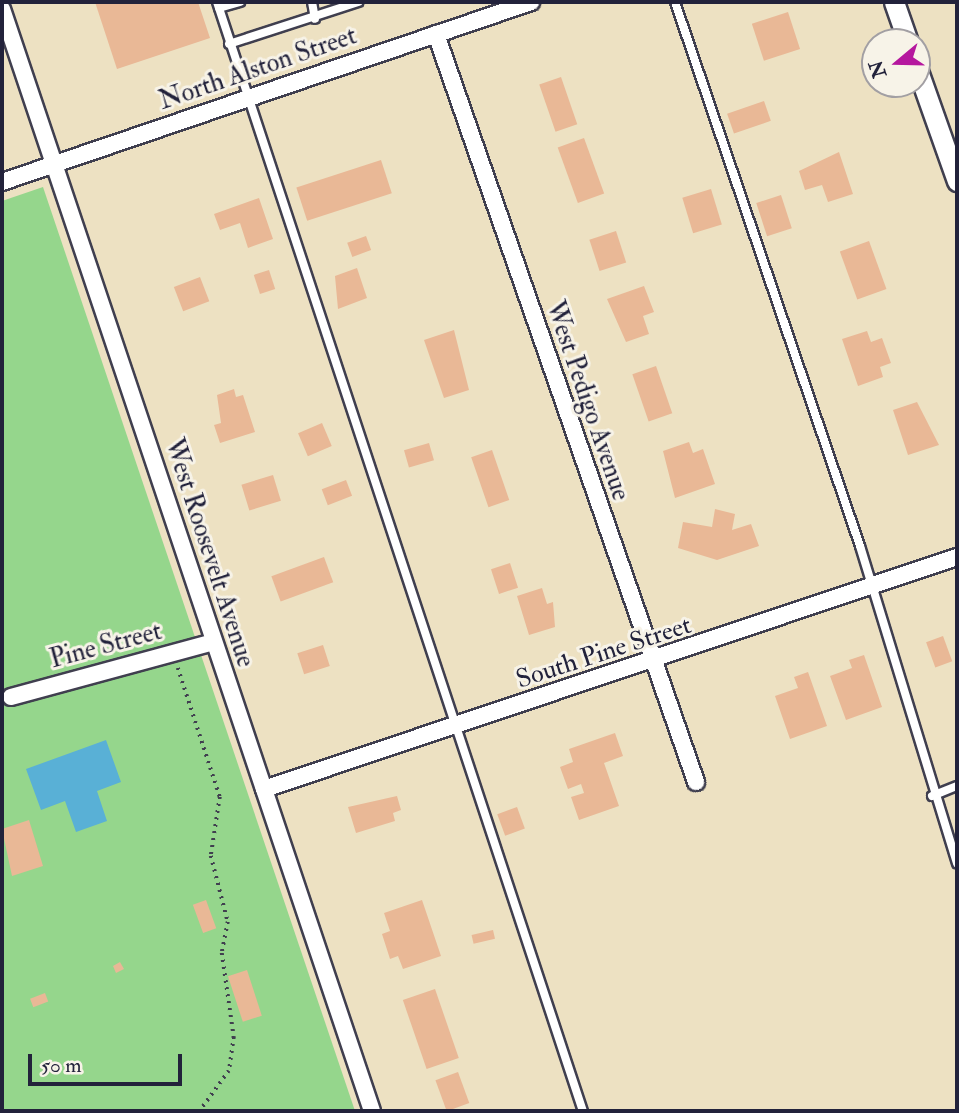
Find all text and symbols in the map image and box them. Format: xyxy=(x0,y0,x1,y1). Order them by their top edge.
street label: North Alston Street xyxy=(155,21,361,117)
north arrow xyxy=(861,28,931,98)
text: N xyxy=(864,57,892,81)
street label: West Pedigo Avenue xyxy=(538,297,636,505)
street label: West Roosevelt Avenue xyxy=(157,435,261,671)
street label: South Pine Street xyxy=(512,610,696,696)
street label: Pine Street xyxy=(47,616,165,676)
scale bar xyxy=(32,1040,186,1084)
text: 50 m xyxy=(41,1052,82,1079)

